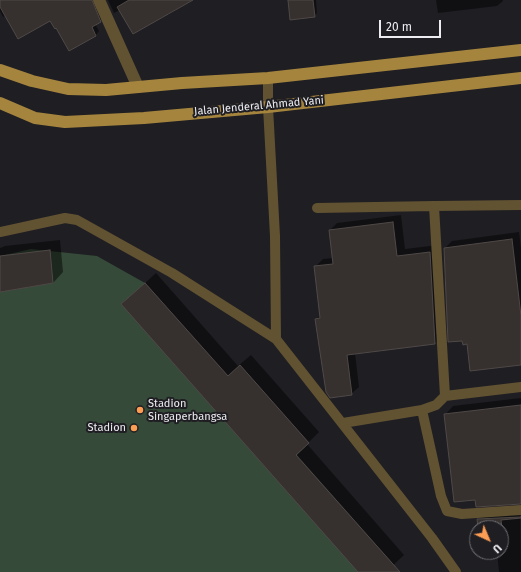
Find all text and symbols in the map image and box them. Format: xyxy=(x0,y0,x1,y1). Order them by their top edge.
scale bar xyxy=(381,12,443,38)
text: 20 m xyxy=(386,20,412,34)
street label: Jalan Jenderal Ahmad Yani xyxy=(193,94,325,118)
place label: Stadion Singaperbangsa xyxy=(148,397,227,423)
marker: Stadion Singaperbangsa xyxy=(135,405,145,415)
place label: Stadion xyxy=(88,421,126,435)
marker: Stadion xyxy=(129,423,139,433)
north arrow xyxy=(469,520,509,560)
text: U xyxy=(490,541,504,555)

